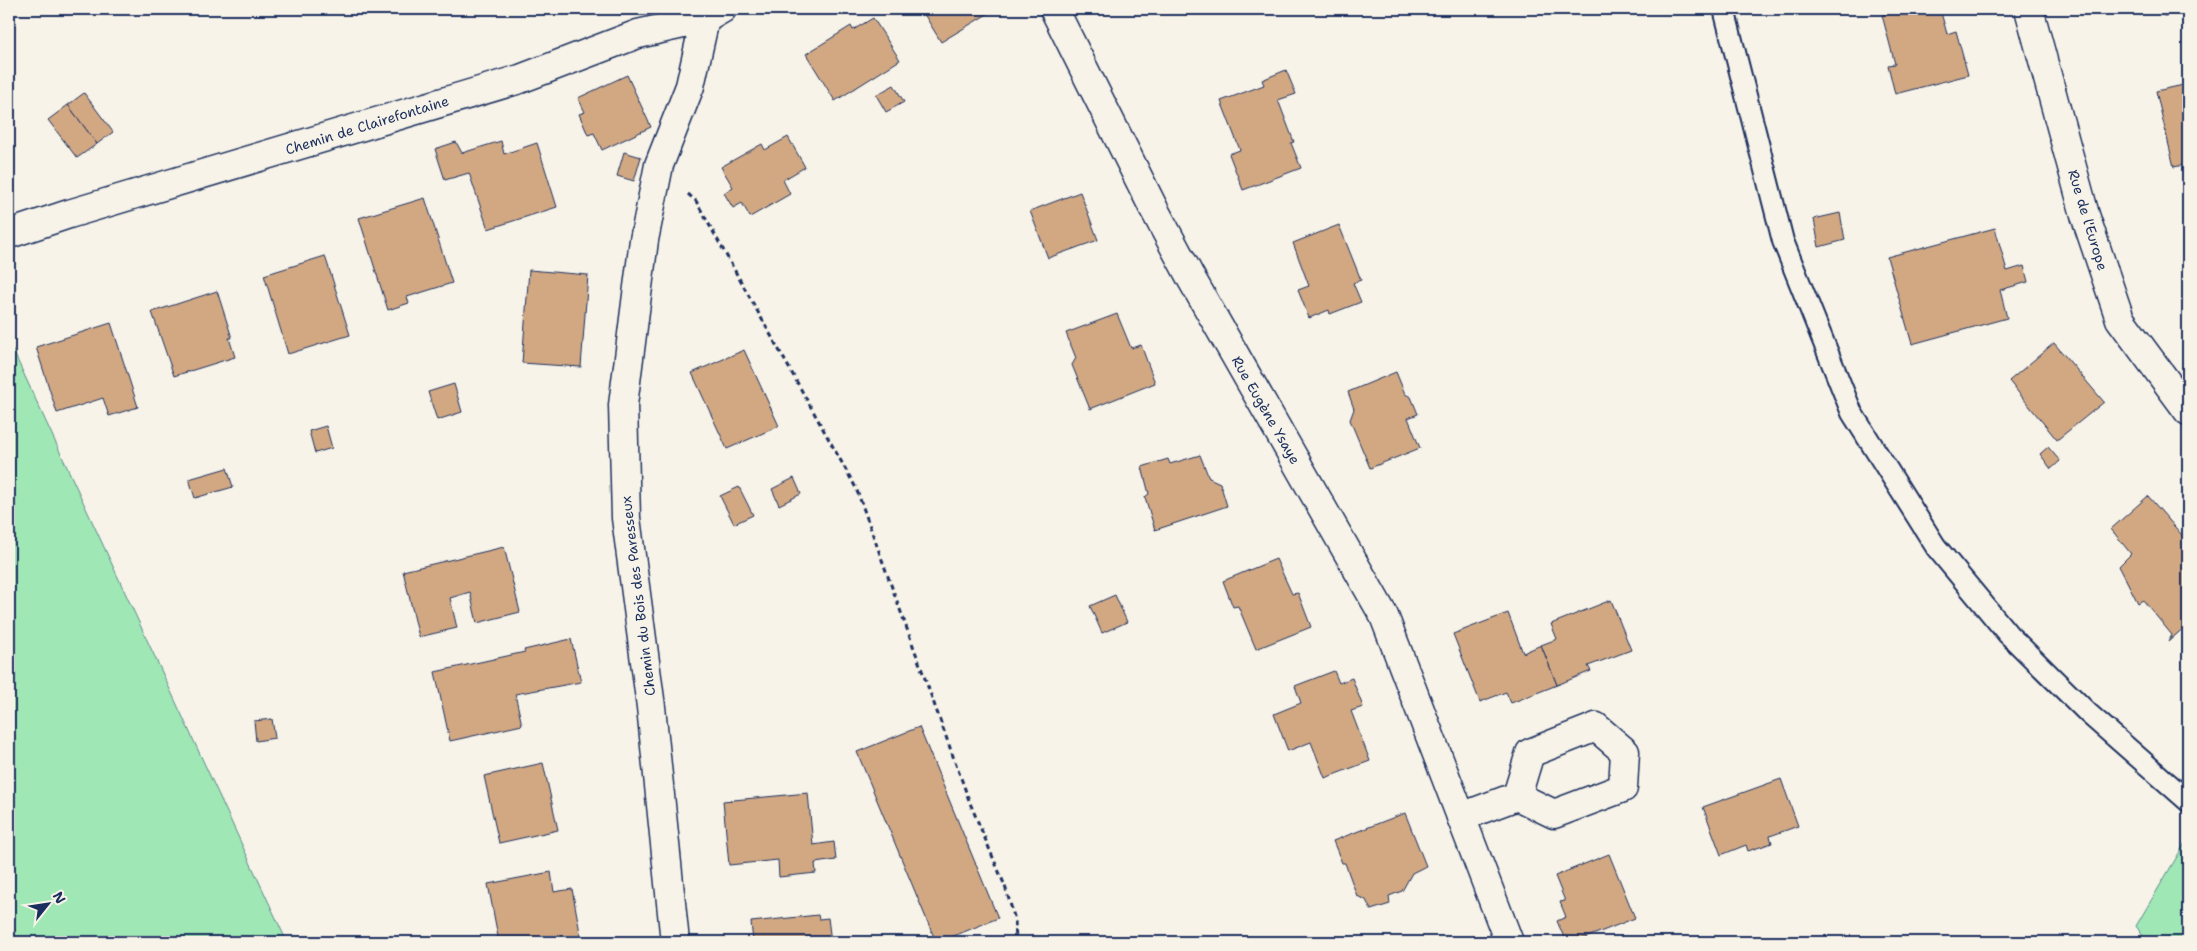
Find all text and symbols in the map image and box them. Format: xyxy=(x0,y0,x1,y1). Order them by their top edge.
street label: Chemin de Clairefontaine xyxy=(283,92,451,158)
street label: Rue de l'Europe xyxy=(2064,167,2112,273)
street label: Rue Eugène Ysaye xyxy=(1228,353,1304,467)
street label: Chemin du Bois des Paresseux xyxy=(617,495,659,697)
north arrow xyxy=(22,878,72,928)
text: N xyxy=(49,888,70,907)

